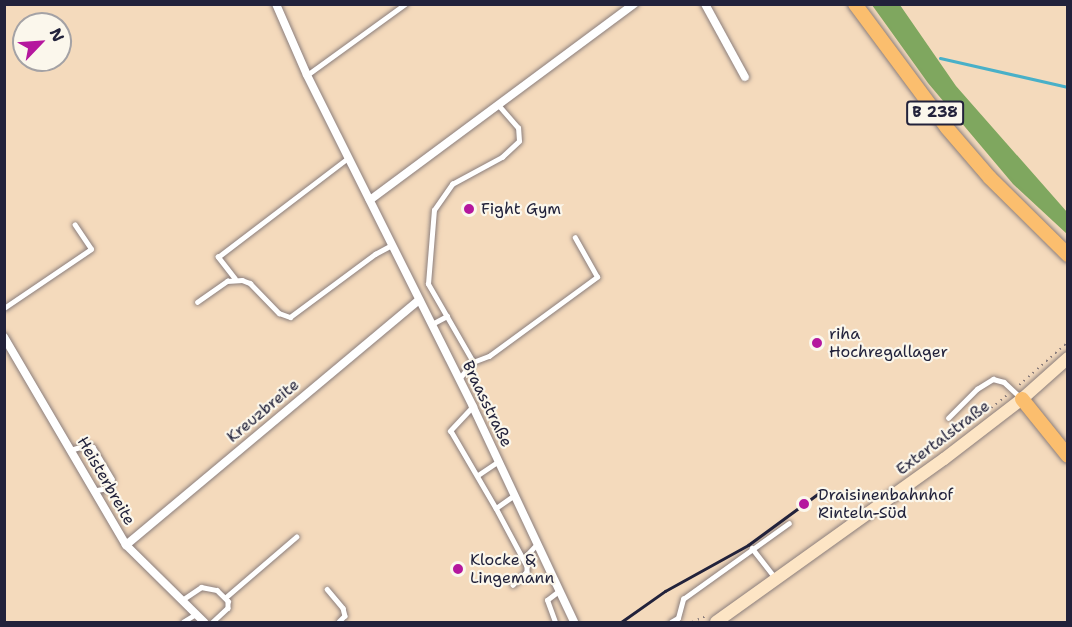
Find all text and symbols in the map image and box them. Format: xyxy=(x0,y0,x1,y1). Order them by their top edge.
north arrow xyxy=(12,12,72,72)
text: N xyxy=(45,25,69,45)
road number: B 238 xyxy=(905,101,965,125)
place label: Fight Gym xyxy=(481,199,561,219)
marker: Fight Gym xyxy=(462,202,476,216)
place label: riha Hochregallager xyxy=(829,324,948,362)
marker: riha Hochregallager xyxy=(810,336,824,350)
street label: Braasstraße xyxy=(458,358,516,450)
street label: Kreuzbreite xyxy=(223,375,303,447)
street label: Extertalstraße xyxy=(892,397,994,479)
street label: Heisterbreite xyxy=(73,433,139,529)
place label: Draisinenbahnhof Rinteln-Süd xyxy=(818,485,953,523)
marker: Draisinenbahnhof Rinteln-Süd xyxy=(795,495,813,513)
place label: Klocke & Lingemann xyxy=(470,550,554,588)
marker: Klocke & Lingemann xyxy=(451,562,465,576)

